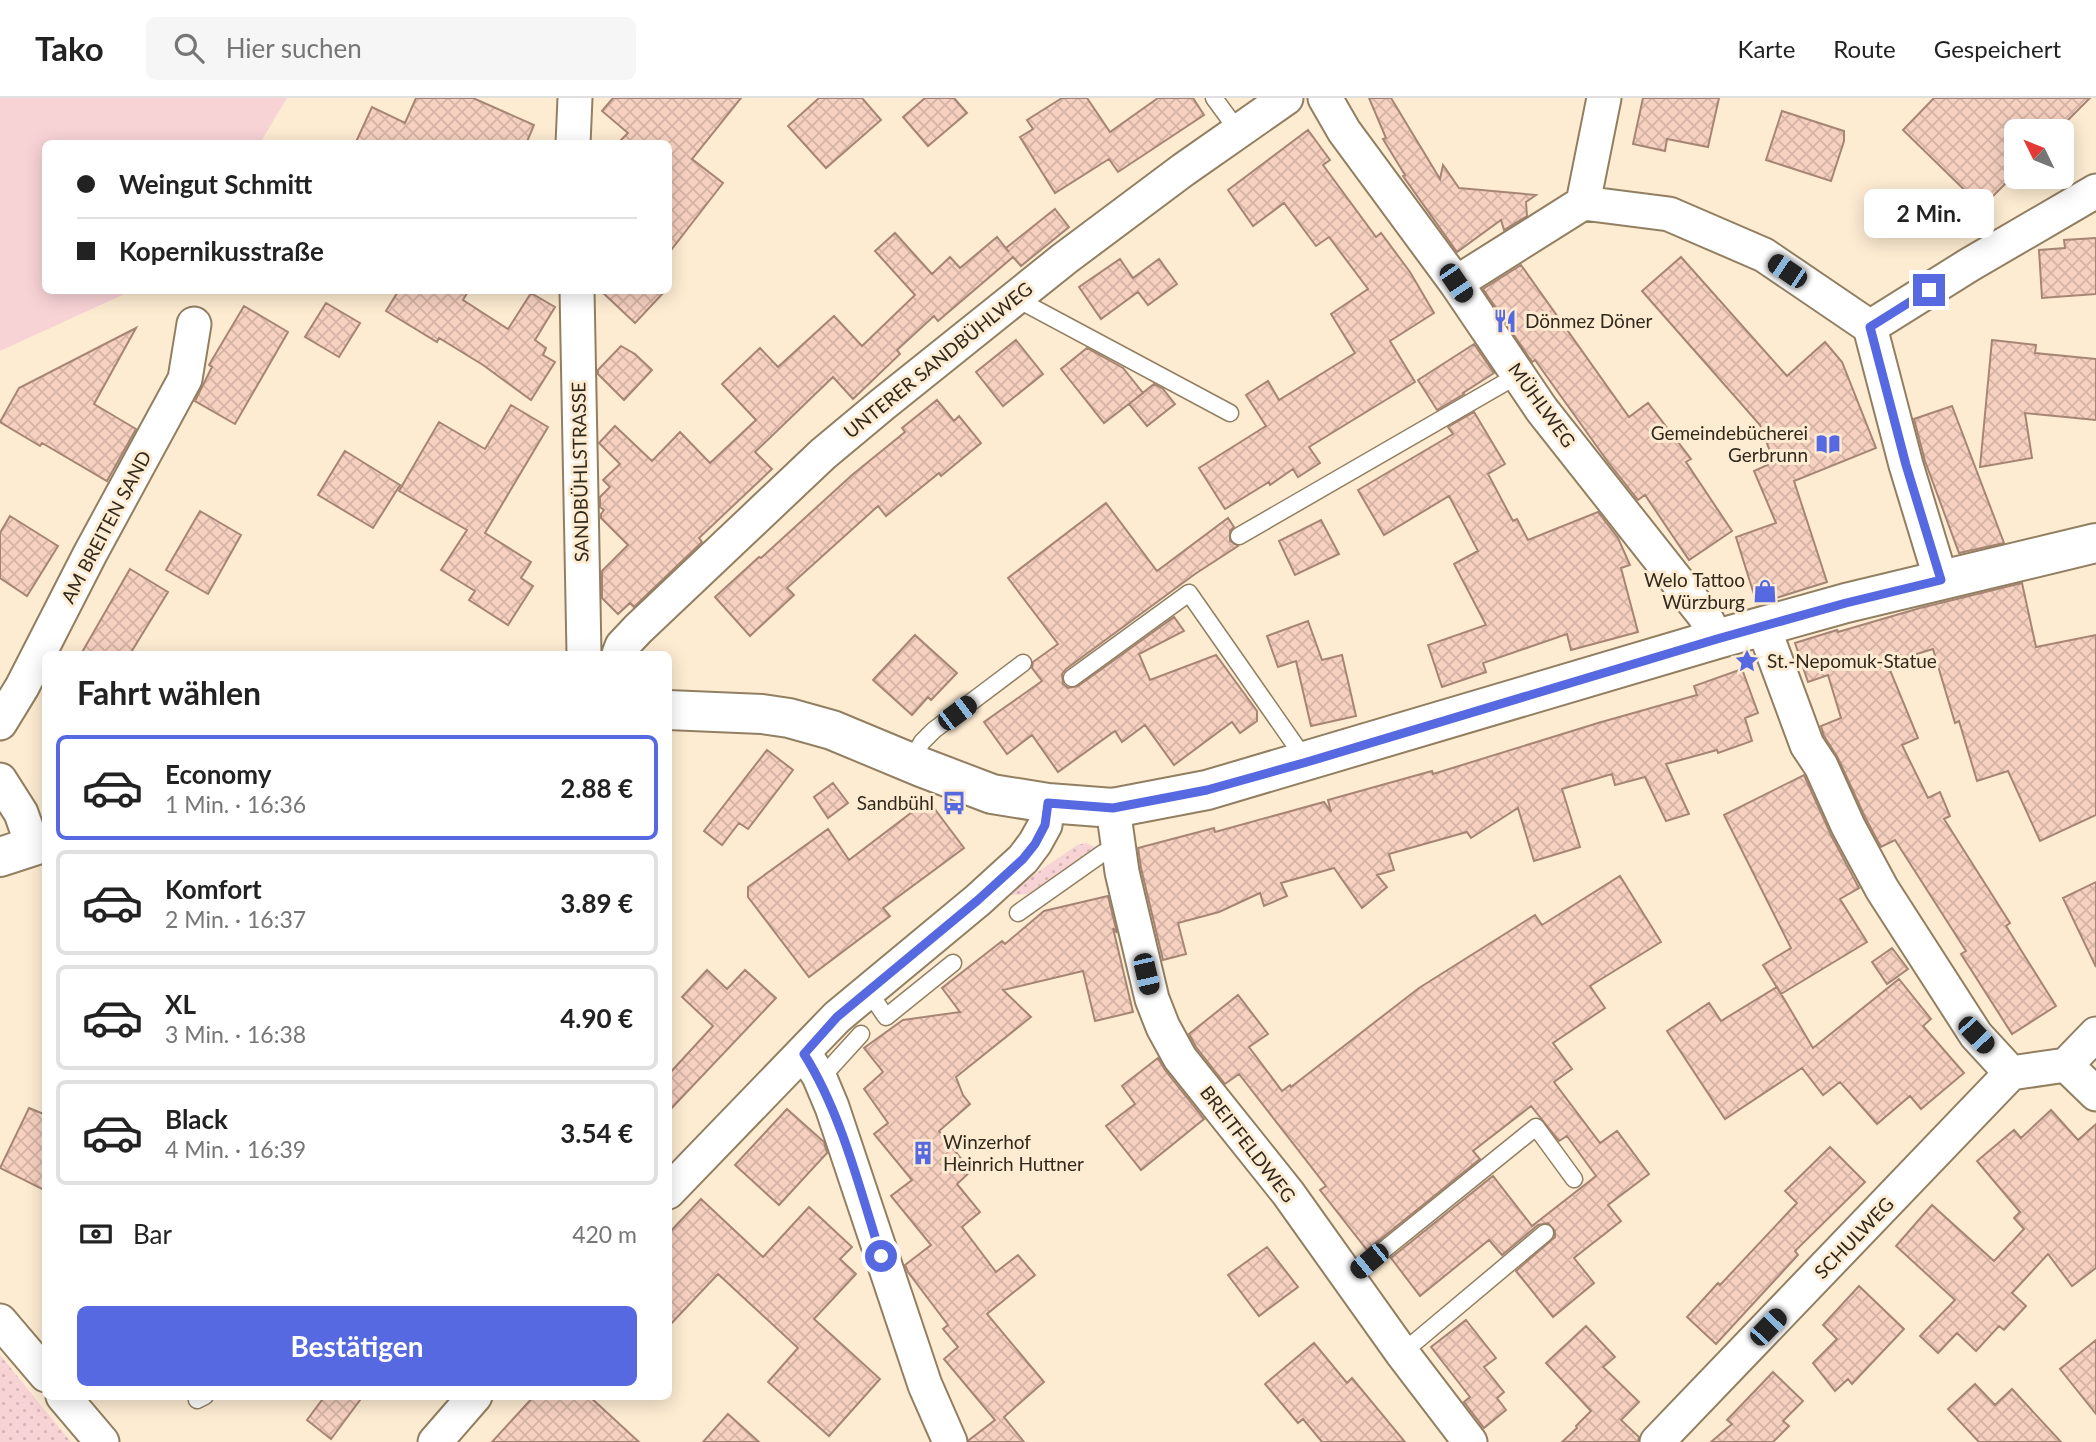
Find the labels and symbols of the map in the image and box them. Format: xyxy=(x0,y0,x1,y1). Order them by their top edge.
north arrow xyxy=(2004,119,2074,189)
callout: 2 Min. xyxy=(1864,188,1994,238)
car xyxy=(1764,251,1811,291)
car xyxy=(1436,260,1477,306)
route end xyxy=(1913,274,1945,306)
street label: UNTERER SANDBÜHLWEG xyxy=(839,276,1037,443)
restaurant icon: Dönmez Döner xyxy=(1491,307,1519,335)
place label: Dönmez Döner xyxy=(1525,309,1653,332)
street label: MÜHLWEG xyxy=(1504,358,1581,451)
street label: SANDBÜHLSTRASSE xyxy=(566,382,593,562)
place label: Gemeindebücherei Gerbrunn xyxy=(1651,421,1808,466)
library icon: Gemeindebücherei Gerbrunn xyxy=(1814,430,1842,458)
street label: AM BREITEN SAND xyxy=(56,447,155,607)
place label: Welo Tattoo Würzburg xyxy=(1644,568,1745,613)
shop icon: Welo Tattoo Würzburg xyxy=(1751,577,1779,605)
place icon: St.-Nepomuk-Statue xyxy=(1733,647,1761,675)
place label: St.-Nepomuk-Statue xyxy=(1767,649,1937,672)
car xyxy=(934,692,981,734)
bus stop icon: Sandbühl xyxy=(940,789,968,817)
place label: Sandbühl xyxy=(857,791,934,814)
car xyxy=(1132,951,1161,997)
car xyxy=(1954,1012,1999,1058)
street label: BREITFELDWEG xyxy=(1196,1081,1301,1207)
place label: Winzerhof Heinrich Huttner xyxy=(943,1130,1084,1175)
building icon: Winzerhof Heinrich Huttner xyxy=(909,1139,937,1167)
street label: SCHULWEG xyxy=(1809,1192,1898,1283)
route start xyxy=(865,1240,897,1272)
car xyxy=(1347,1240,1392,1282)
car xyxy=(1746,1305,1791,1349)

